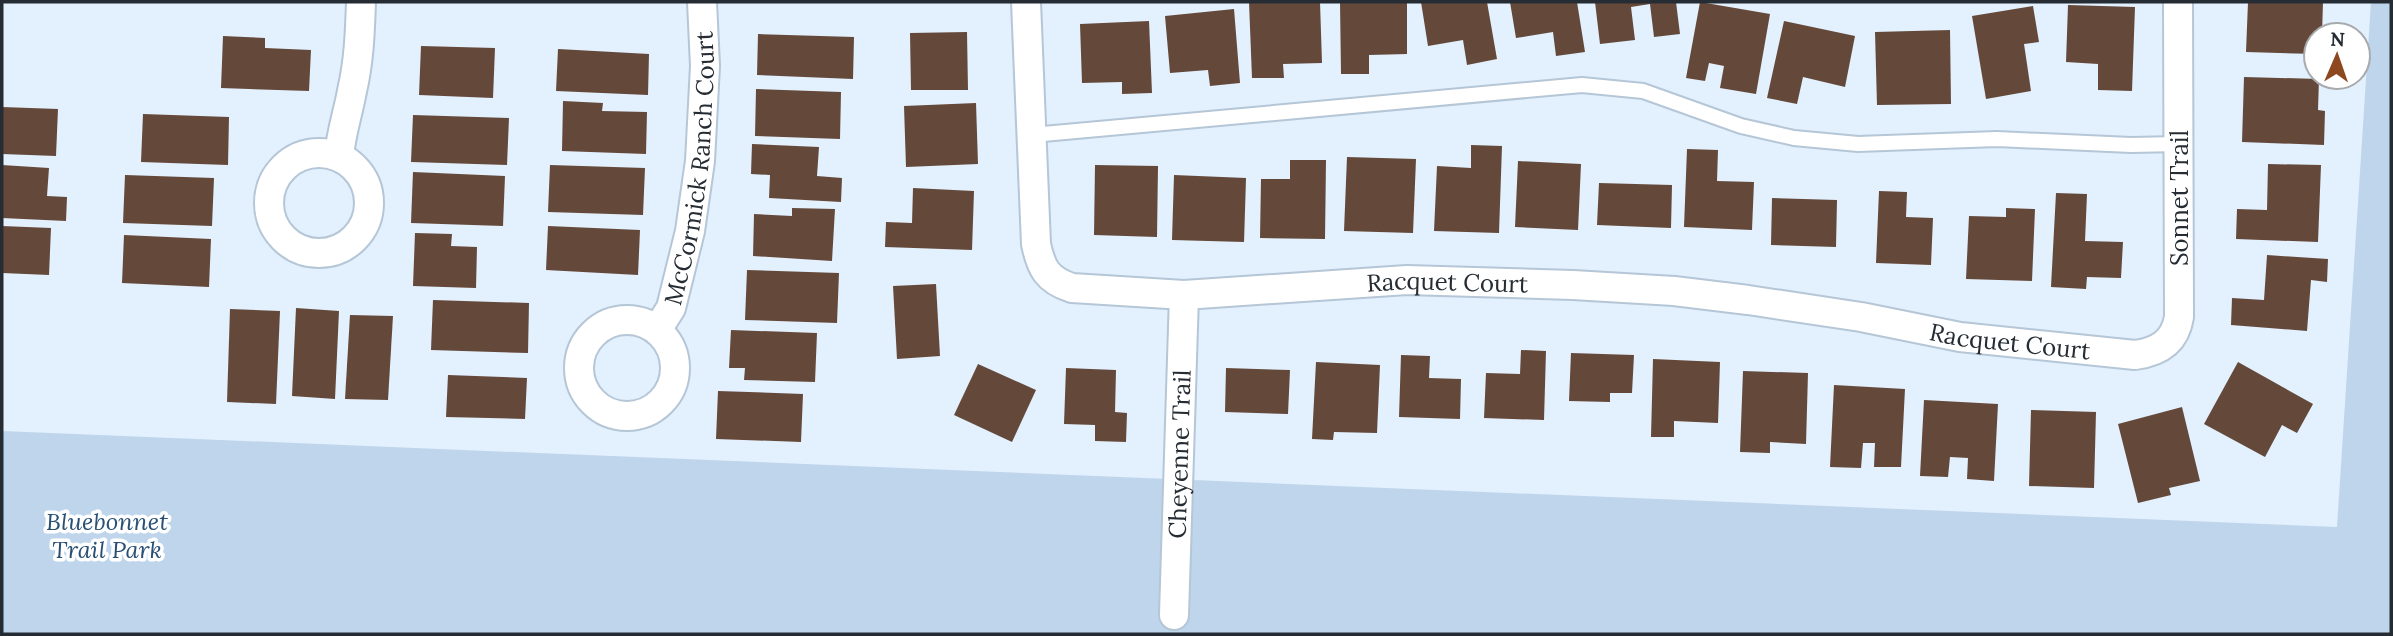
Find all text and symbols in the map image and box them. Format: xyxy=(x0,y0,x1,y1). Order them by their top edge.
north arrow xyxy=(2302,21,2372,91)
text: N xyxy=(2330,27,2346,51)
street label: McCormick Ranch Court xyxy=(657,30,721,308)
street label: Sonnet Trail xyxy=(2164,130,2195,266)
street label: Racquet Court xyxy=(1366,264,1529,299)
street label: Racquet Court xyxy=(1927,316,2093,366)
street label: Cheyenne Trail xyxy=(1161,369,1197,539)
park label: Bluebonnet Trail Park xyxy=(46,506,168,565)

